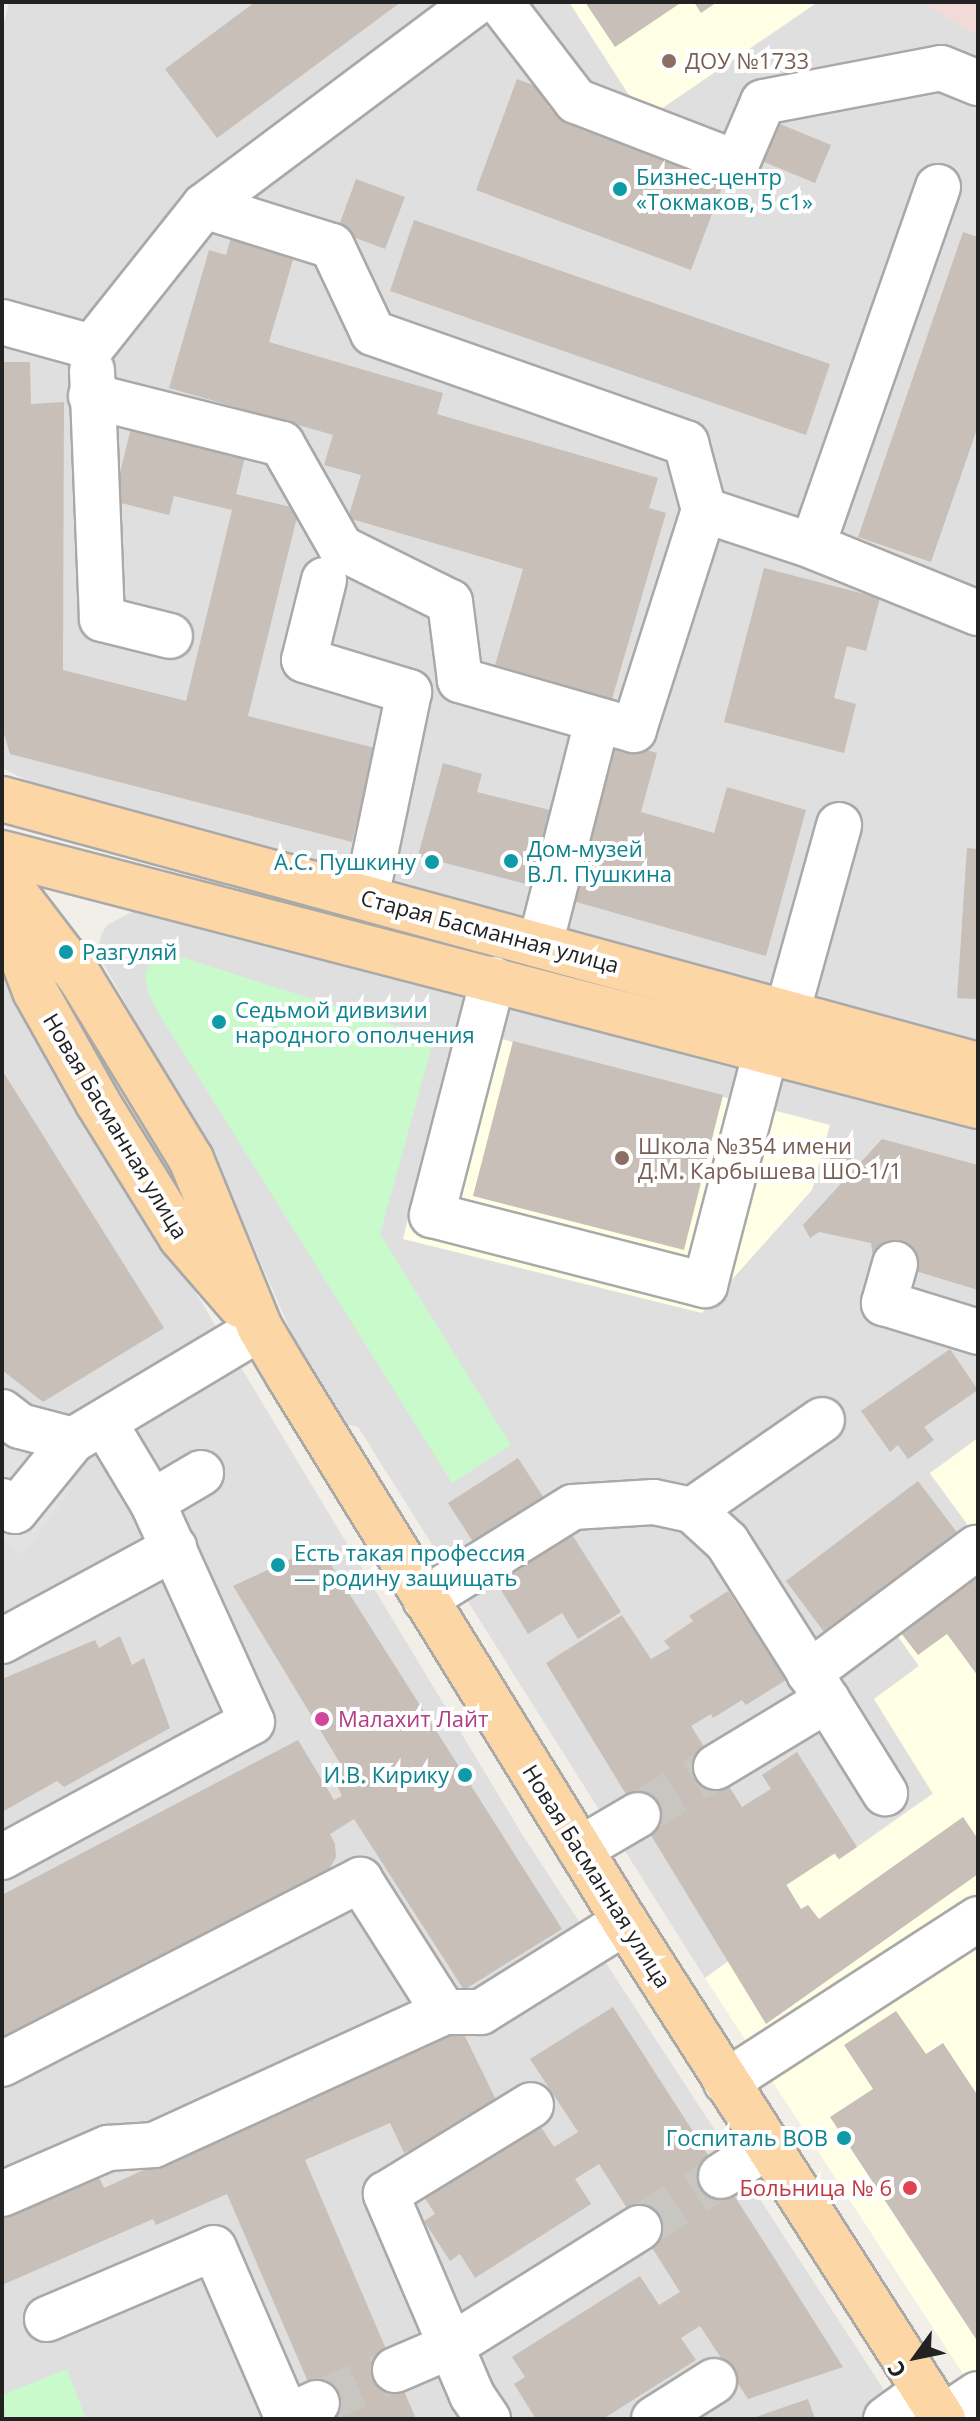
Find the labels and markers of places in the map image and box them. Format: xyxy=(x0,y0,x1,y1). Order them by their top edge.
place label: ДОУ №1733 xyxy=(685,48,809,74)
marker: ДОУ №1733 xyxy=(660,52,678,70)
place label: Бизнес-центр «Токмаков, 5 с1» xyxy=(636,163,813,214)
marker: Бизнес-центр «Токмаков, 5 с1» xyxy=(611,180,629,198)
place label: Дом-музей В.Л. Пушкина xyxy=(527,835,672,886)
place label: А.С. Пушкину xyxy=(274,849,416,875)
marker: Дом-музей В.Л. Пушкина xyxy=(502,852,520,870)
marker: А.С. Пушкину xyxy=(423,853,441,871)
place label: Разгуляй xyxy=(82,939,177,965)
marker: Разгуляй xyxy=(57,943,75,961)
place label: Седьмой дивизии народного ополчения xyxy=(235,996,475,1048)
marker: Седьмой дивизии народного ополчения xyxy=(210,1013,228,1031)
place label: Школа №354 имени Д.М. Карбышева ШО-1/1 xyxy=(638,1132,902,1184)
marker: Школа №354 имени Д.М. Карбышева ШО-1/1 xyxy=(613,1149,631,1167)
place label: Есть такая профессия — родину защищать xyxy=(294,1539,526,1590)
marker: Есть такая профессия — родину защищать xyxy=(269,1556,287,1574)
place label: Малахит Лайт xyxy=(338,1706,488,1732)
marker: Малахит Лайт xyxy=(313,1710,331,1728)
place label: И.В. Кирику xyxy=(324,1762,449,1788)
marker: И.В. Кирику xyxy=(456,1766,474,1784)
place label: Госпиталь ВОВ xyxy=(666,2125,828,2151)
marker: Госпиталь ВОВ xyxy=(835,2129,853,2147)
place label: Больница № 6 xyxy=(739,2175,892,2201)
marker: Больница № 6 xyxy=(899,2177,921,2199)

